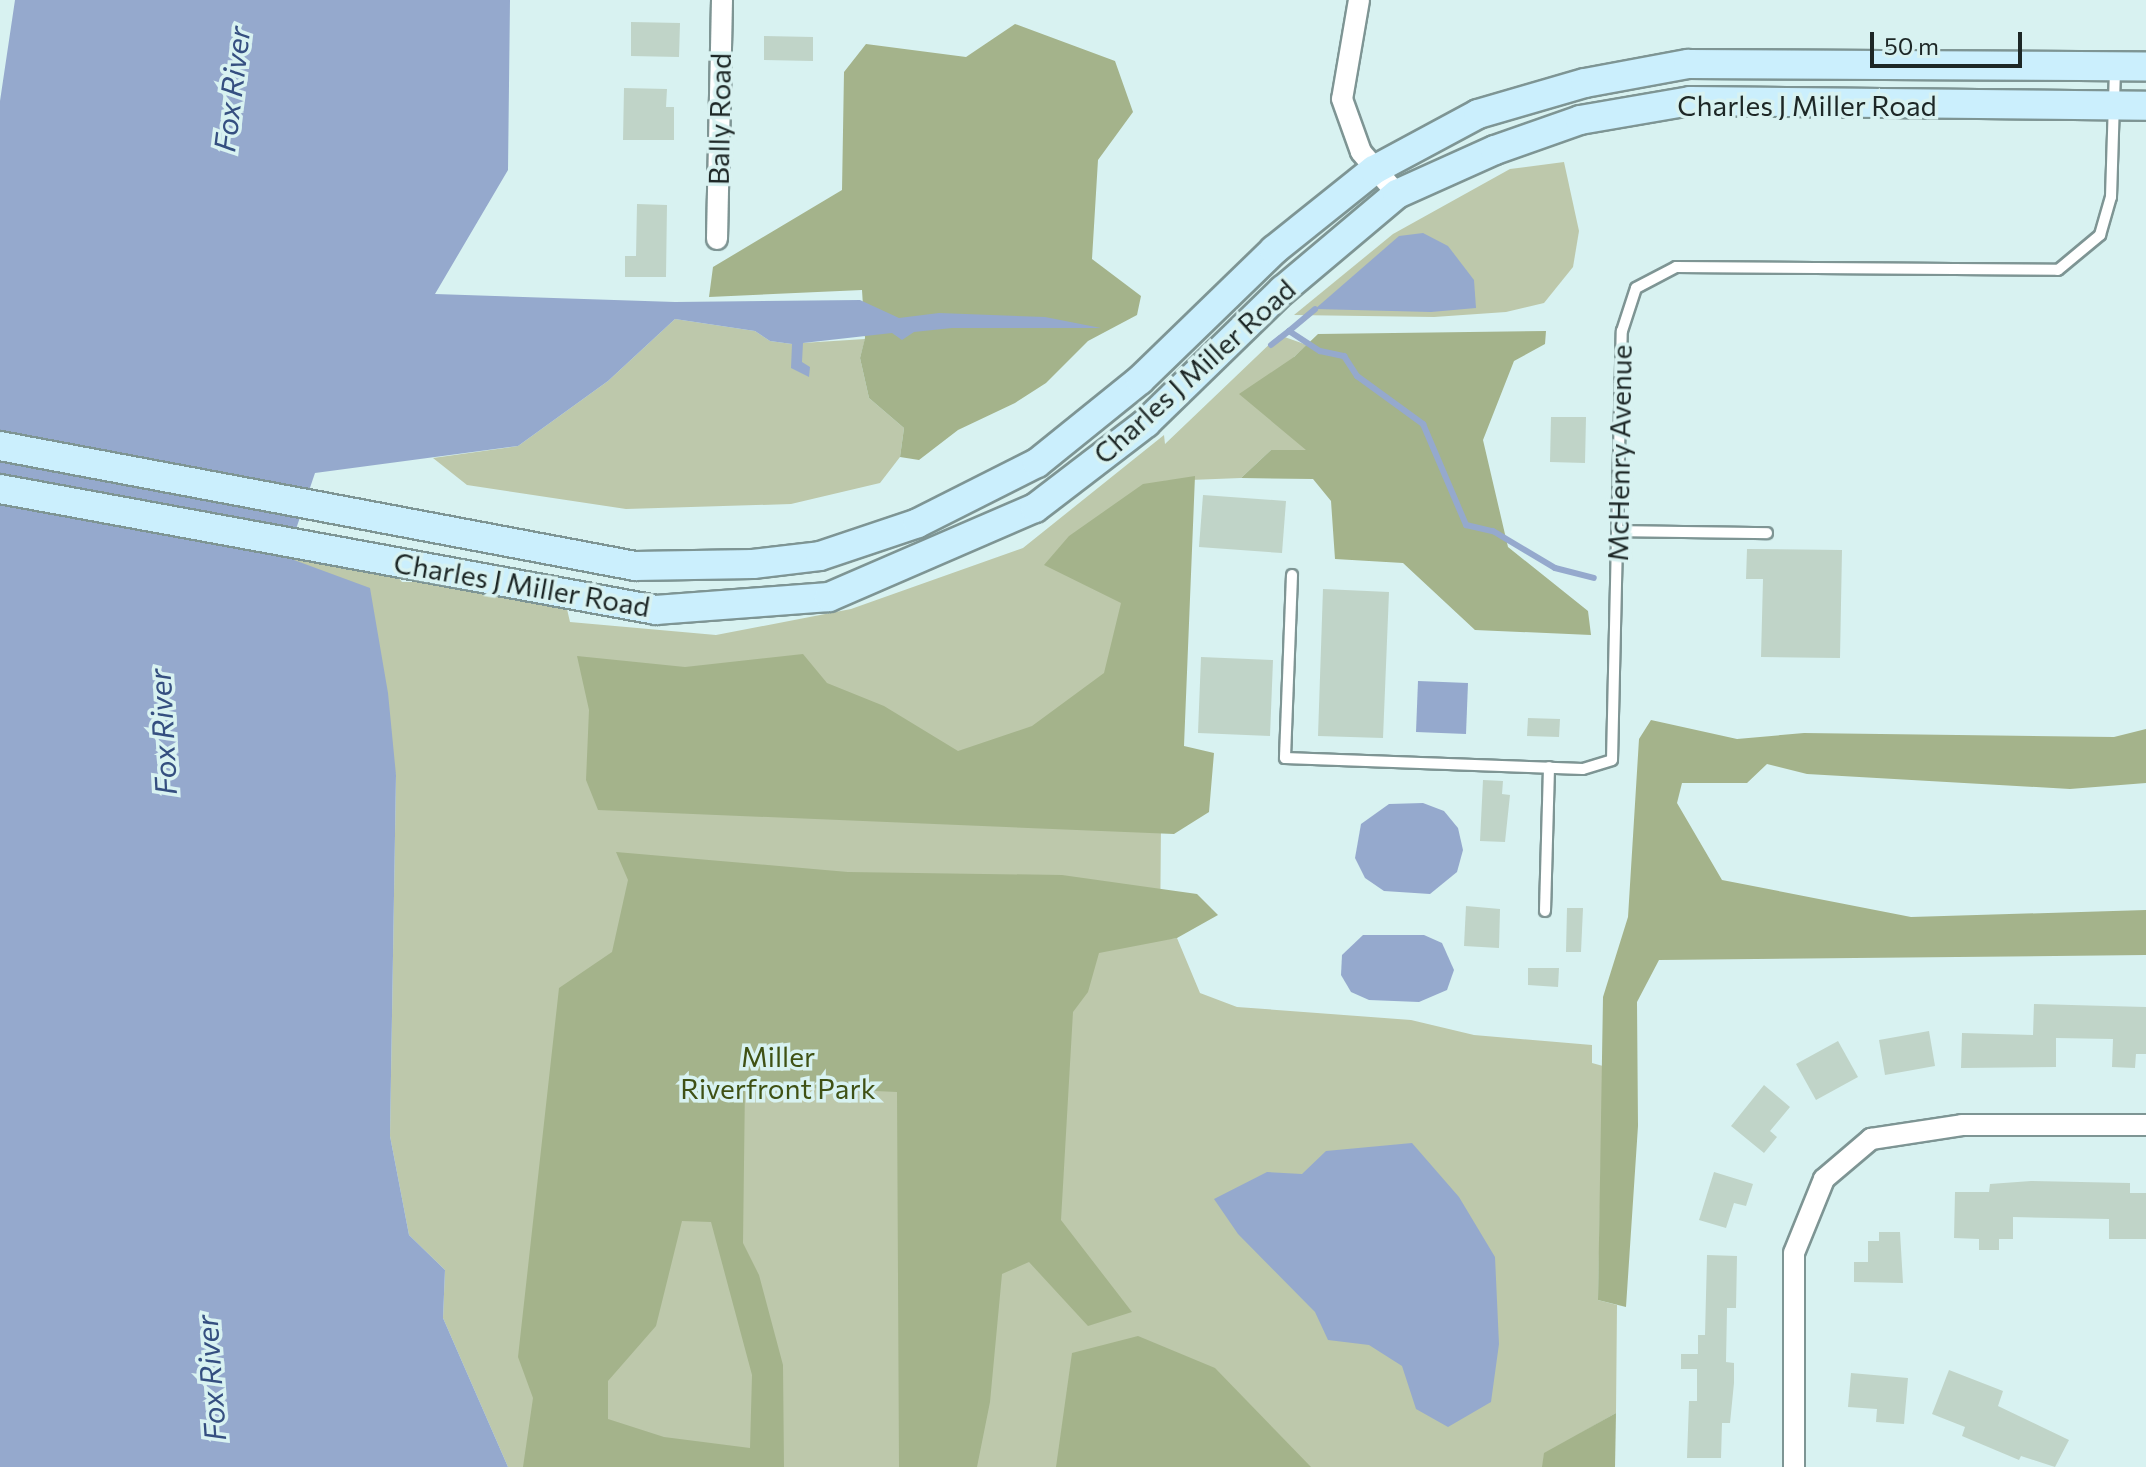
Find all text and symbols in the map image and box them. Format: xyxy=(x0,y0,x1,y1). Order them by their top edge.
scale bar xyxy=(1874,16,2026,66)
water label: Fox River xyxy=(205,24,257,154)
text: 50 m xyxy=(1884,31,1939,60)
street label: Bally Road xyxy=(701,53,737,185)
street label: Charles J Miller Road xyxy=(1677,88,1937,122)
street label: Charles J Miller Road xyxy=(1086,272,1302,470)
street label: McHenry Avenue xyxy=(1600,344,1638,562)
street label: Charles J Miller Road xyxy=(391,545,653,623)
water label: Fox River xyxy=(141,668,183,796)
park label: Miller Riverfront Park xyxy=(680,1039,876,1105)
water label: Fox River xyxy=(188,1314,232,1442)

